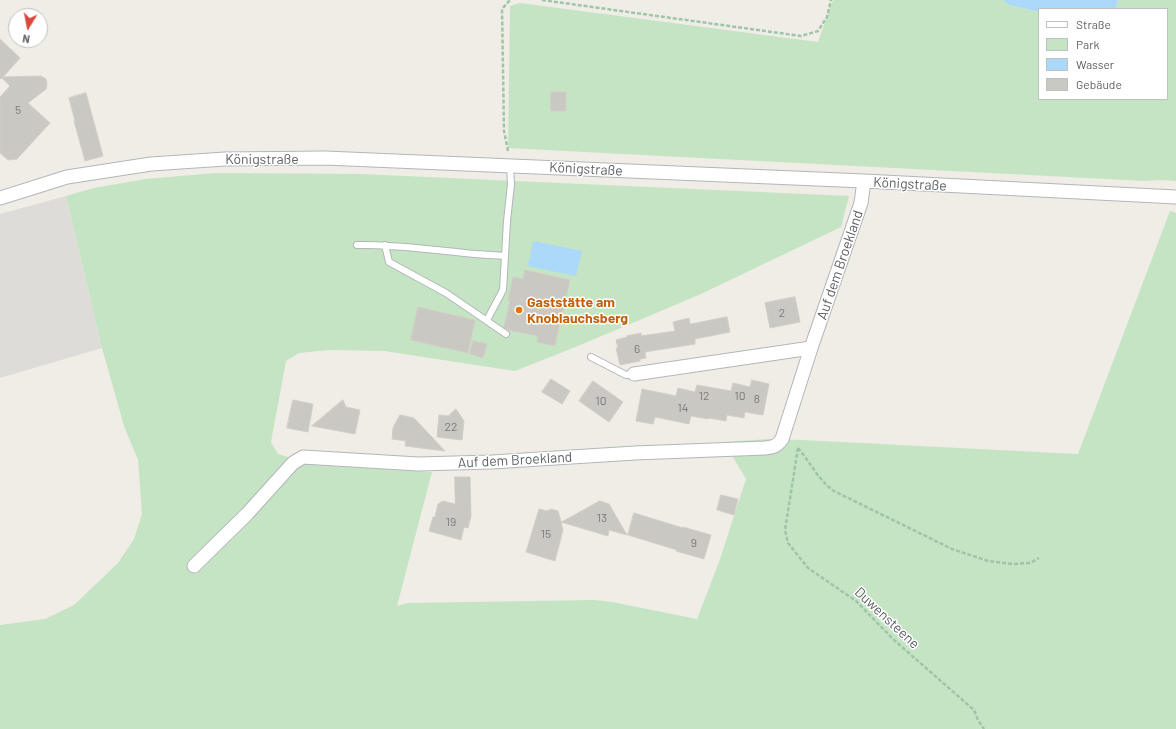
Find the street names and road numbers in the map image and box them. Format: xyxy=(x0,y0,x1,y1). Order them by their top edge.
street label: Königstraße xyxy=(225,151,299,167)
street label: Königstraße xyxy=(549,159,623,179)
street label: Königstraße xyxy=(873,174,947,194)
street label: Auf dem Broekland xyxy=(813,208,867,322)
street label: Auf dem Broekland xyxy=(457,449,573,471)
street label: Duwensteene xyxy=(851,584,923,652)

